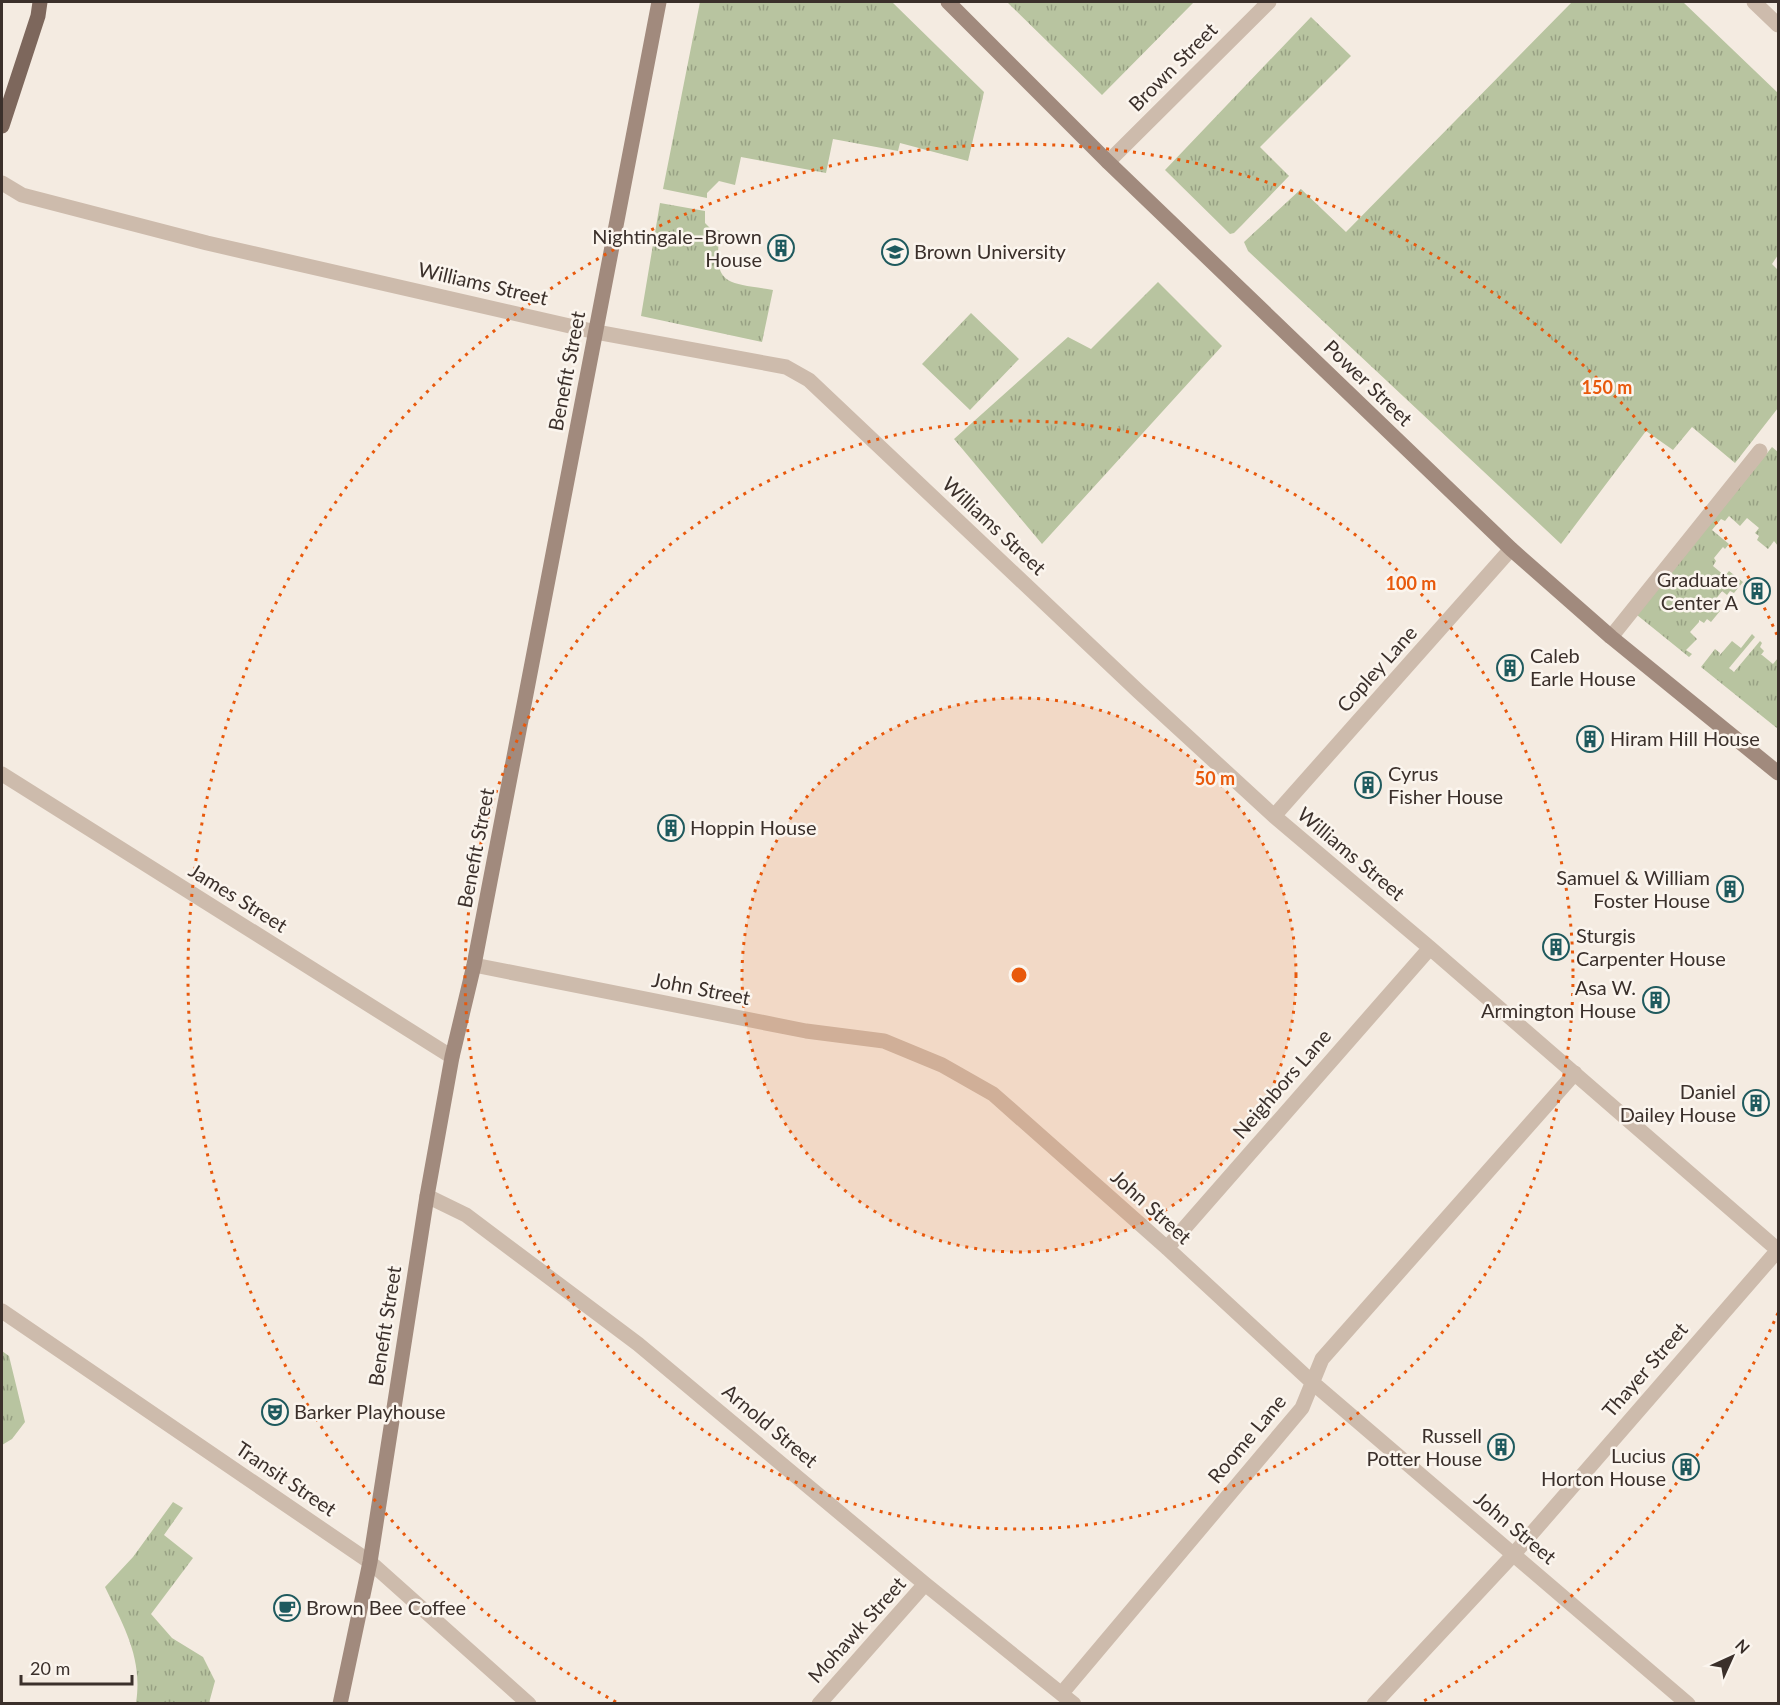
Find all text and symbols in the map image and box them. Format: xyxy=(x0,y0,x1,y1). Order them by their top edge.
street label: Brown Street xyxy=(1123,17,1222,116)
place label: Nightingale–Brown House xyxy=(592,224,762,271)
building icon: Nightingale–Brown House xyxy=(766,233,796,263)
school or university icon: Brown University xyxy=(880,237,910,267)
place label: Brown University xyxy=(914,239,1067,263)
street label: Williams Street xyxy=(416,256,550,310)
street label: Benefit Street xyxy=(543,309,589,433)
street label: Power Street xyxy=(1320,334,1418,430)
text: 150 m xyxy=(1582,376,1632,398)
street label: Williams Street xyxy=(938,471,1051,579)
place label: Graduate Center A xyxy=(1657,567,1738,614)
text: 100 m xyxy=(1386,572,1436,594)
building icon: Graduate Center A xyxy=(1742,576,1772,606)
street label: Copley Lane xyxy=(1331,620,1421,716)
place label: Caleb Earle House xyxy=(1530,643,1636,690)
building icon: Caleb Earle House xyxy=(1495,653,1525,683)
building icon: Hiram Hill House xyxy=(1575,724,1605,754)
place label: Hiram Hill House xyxy=(1610,726,1760,750)
place label: Cyrus Fisher House xyxy=(1388,761,1503,808)
text: 50 m xyxy=(1195,767,1235,789)
building icon: Cyrus Fisher House xyxy=(1353,770,1383,800)
street label: Benefit Street xyxy=(452,786,498,910)
street label: Williams Street xyxy=(1293,801,1410,905)
building icon: Hoppin House xyxy=(656,813,686,843)
place label: Hoppin House xyxy=(690,815,816,839)
street label: James Street xyxy=(185,857,292,937)
place label: Samuel & William Foster House xyxy=(1556,865,1710,912)
building icon: Samuel & William Foster House xyxy=(1715,874,1745,904)
place label: Sturgis Carpenter House xyxy=(1576,923,1726,970)
building icon: Sturgis Carpenter House xyxy=(1541,932,1571,962)
centre of rings xyxy=(1009,965,1029,985)
street label: John Street xyxy=(650,967,752,1009)
place label: Asa W. Armington House xyxy=(1481,975,1636,1022)
building icon: Asa W. Armington House xyxy=(1641,985,1671,1015)
street label: Neighbors Lane xyxy=(1227,1024,1335,1143)
place label: Daniel Dailey House xyxy=(1620,1079,1736,1126)
building icon: Daniel Dailey House xyxy=(1741,1088,1771,1118)
street label: John Street xyxy=(1107,1164,1197,1248)
street label: Benefit Street xyxy=(363,1264,405,1388)
street label: Thayer Street xyxy=(1597,1317,1692,1422)
street label: Arnold Street xyxy=(718,1378,823,1472)
street label: Roome Lane xyxy=(1202,1389,1290,1488)
theatre icon: Barker Playhouse xyxy=(260,1397,290,1427)
place label: Barker Playhouse xyxy=(294,1399,446,1423)
place label: Russell Potter House xyxy=(1367,1423,1482,1470)
building icon: Russell Potter House xyxy=(1486,1432,1516,1462)
street label: Transit Street xyxy=(232,1436,341,1521)
place label: Lucius Horton House xyxy=(1541,1443,1666,1490)
building icon: Lucius Horton House xyxy=(1671,1452,1701,1482)
street label: John Street xyxy=(1470,1486,1561,1568)
street label: Mohawk Street xyxy=(802,1571,910,1687)
cafe icon: Brown Bee Coffee xyxy=(272,1593,302,1623)
place label: Brown Bee Coffee xyxy=(306,1595,466,1619)
north arrow xyxy=(1702,1627,1762,1687)
text: N xyxy=(1732,1635,1754,1657)
scale bar xyxy=(21,1648,132,1686)
text: 20 m xyxy=(30,1657,70,1679)

